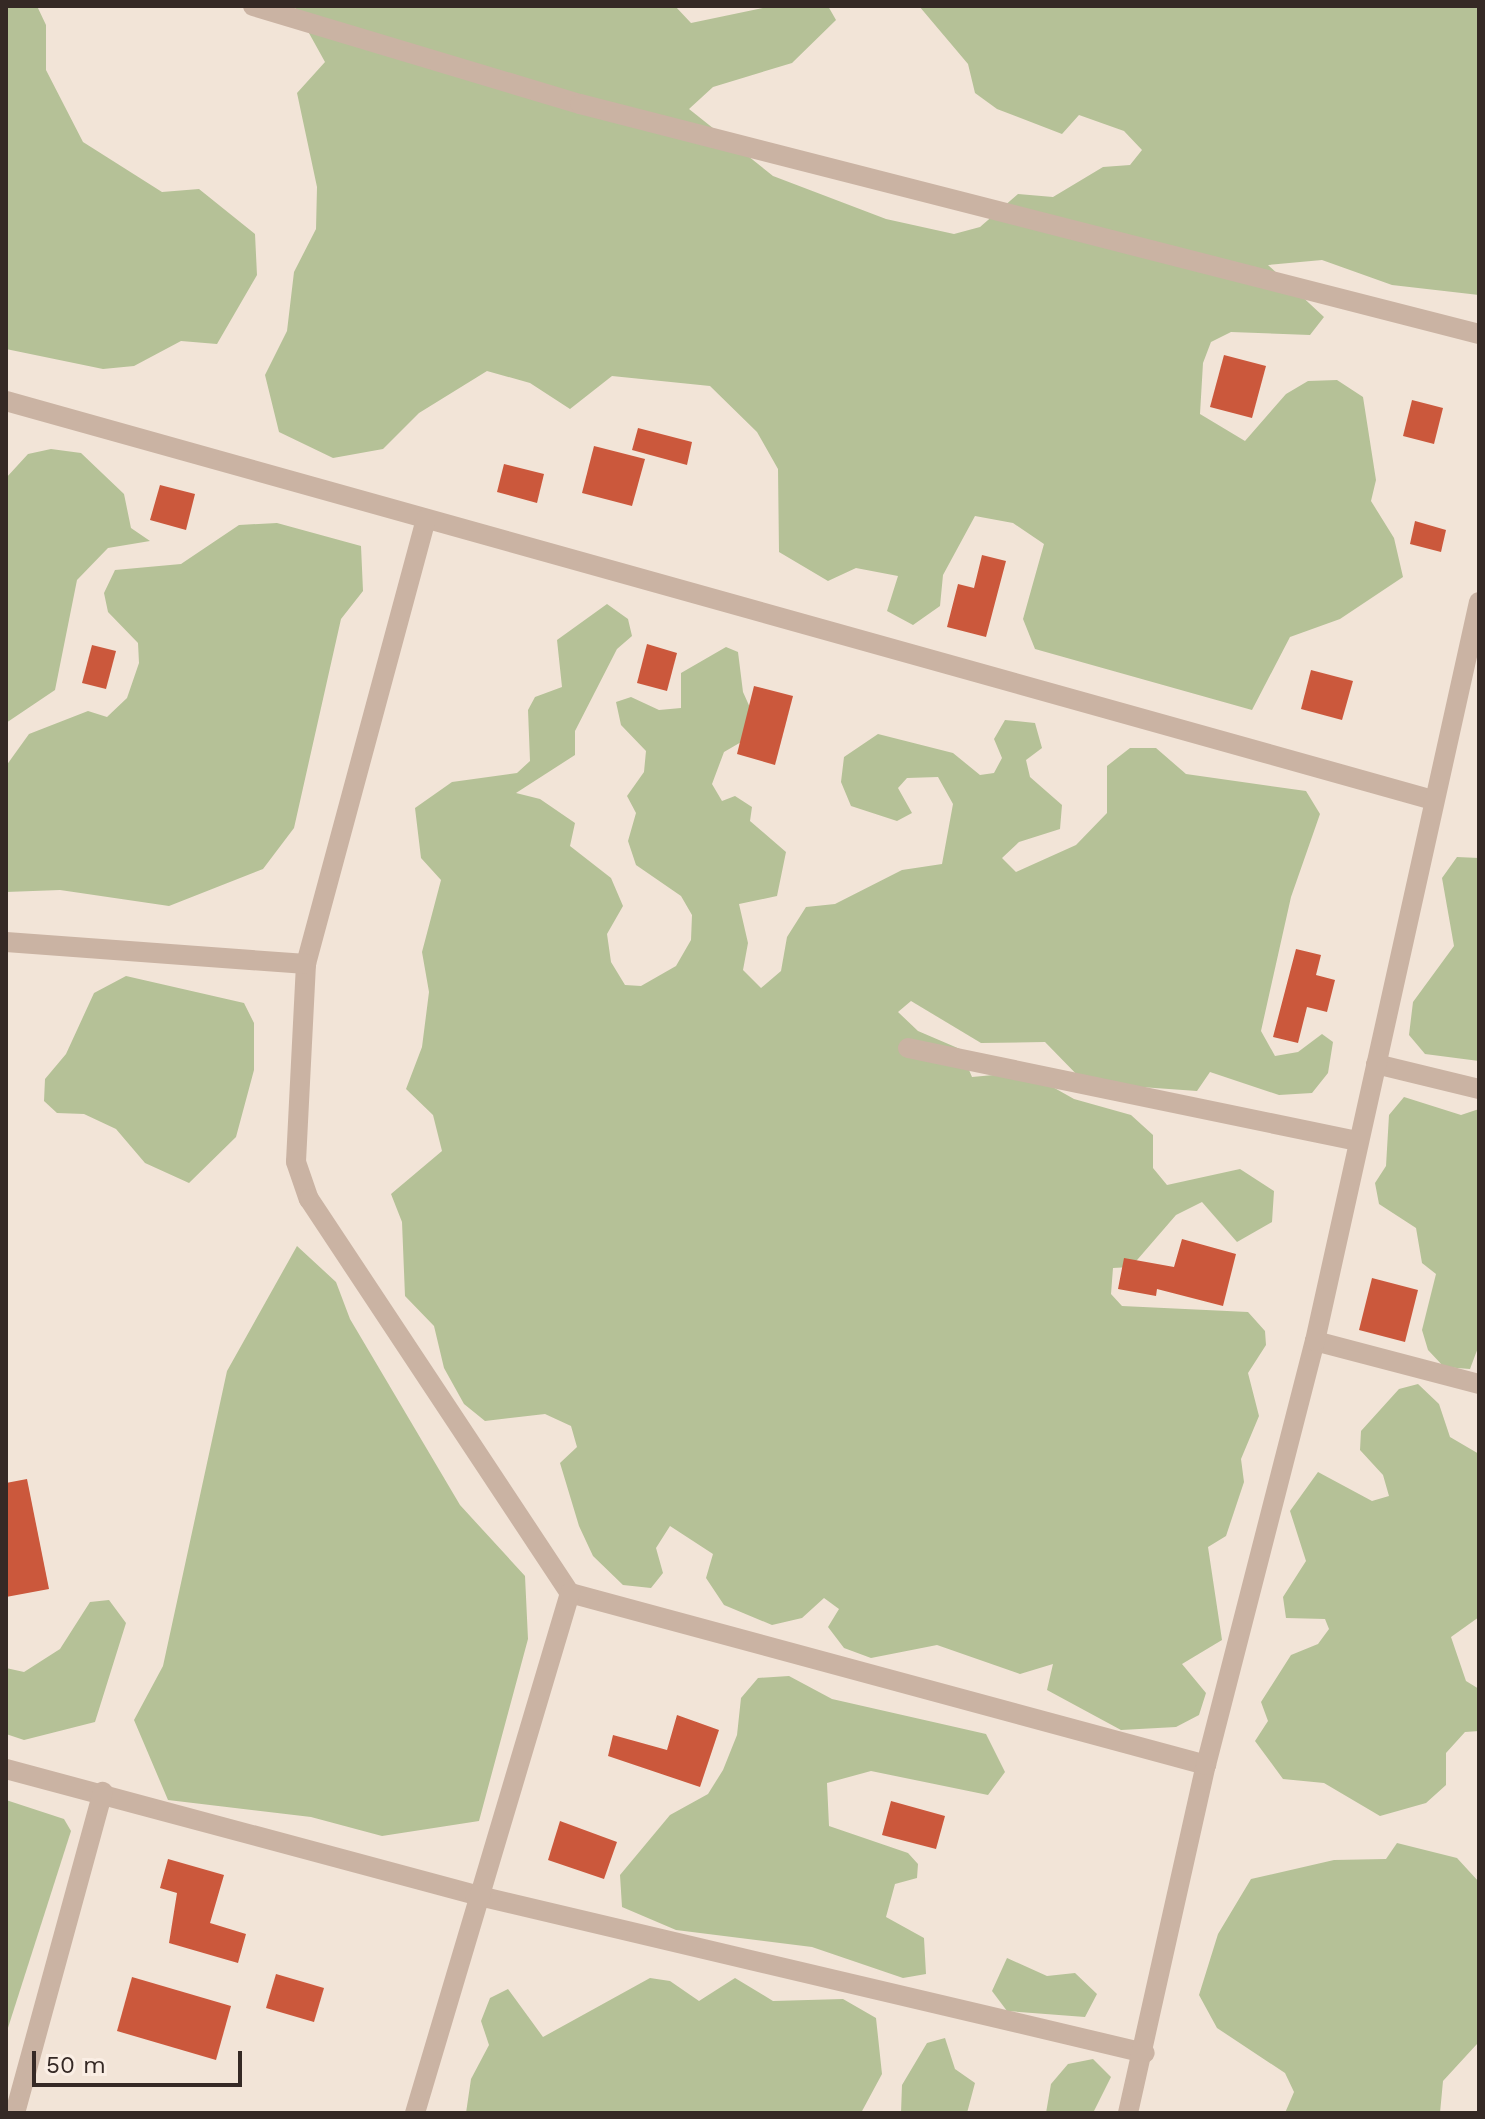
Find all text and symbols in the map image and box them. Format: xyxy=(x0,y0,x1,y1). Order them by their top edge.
scale bar xyxy=(36,2035,246,2085)
text: 50 m xyxy=(46,2051,106,2079)

